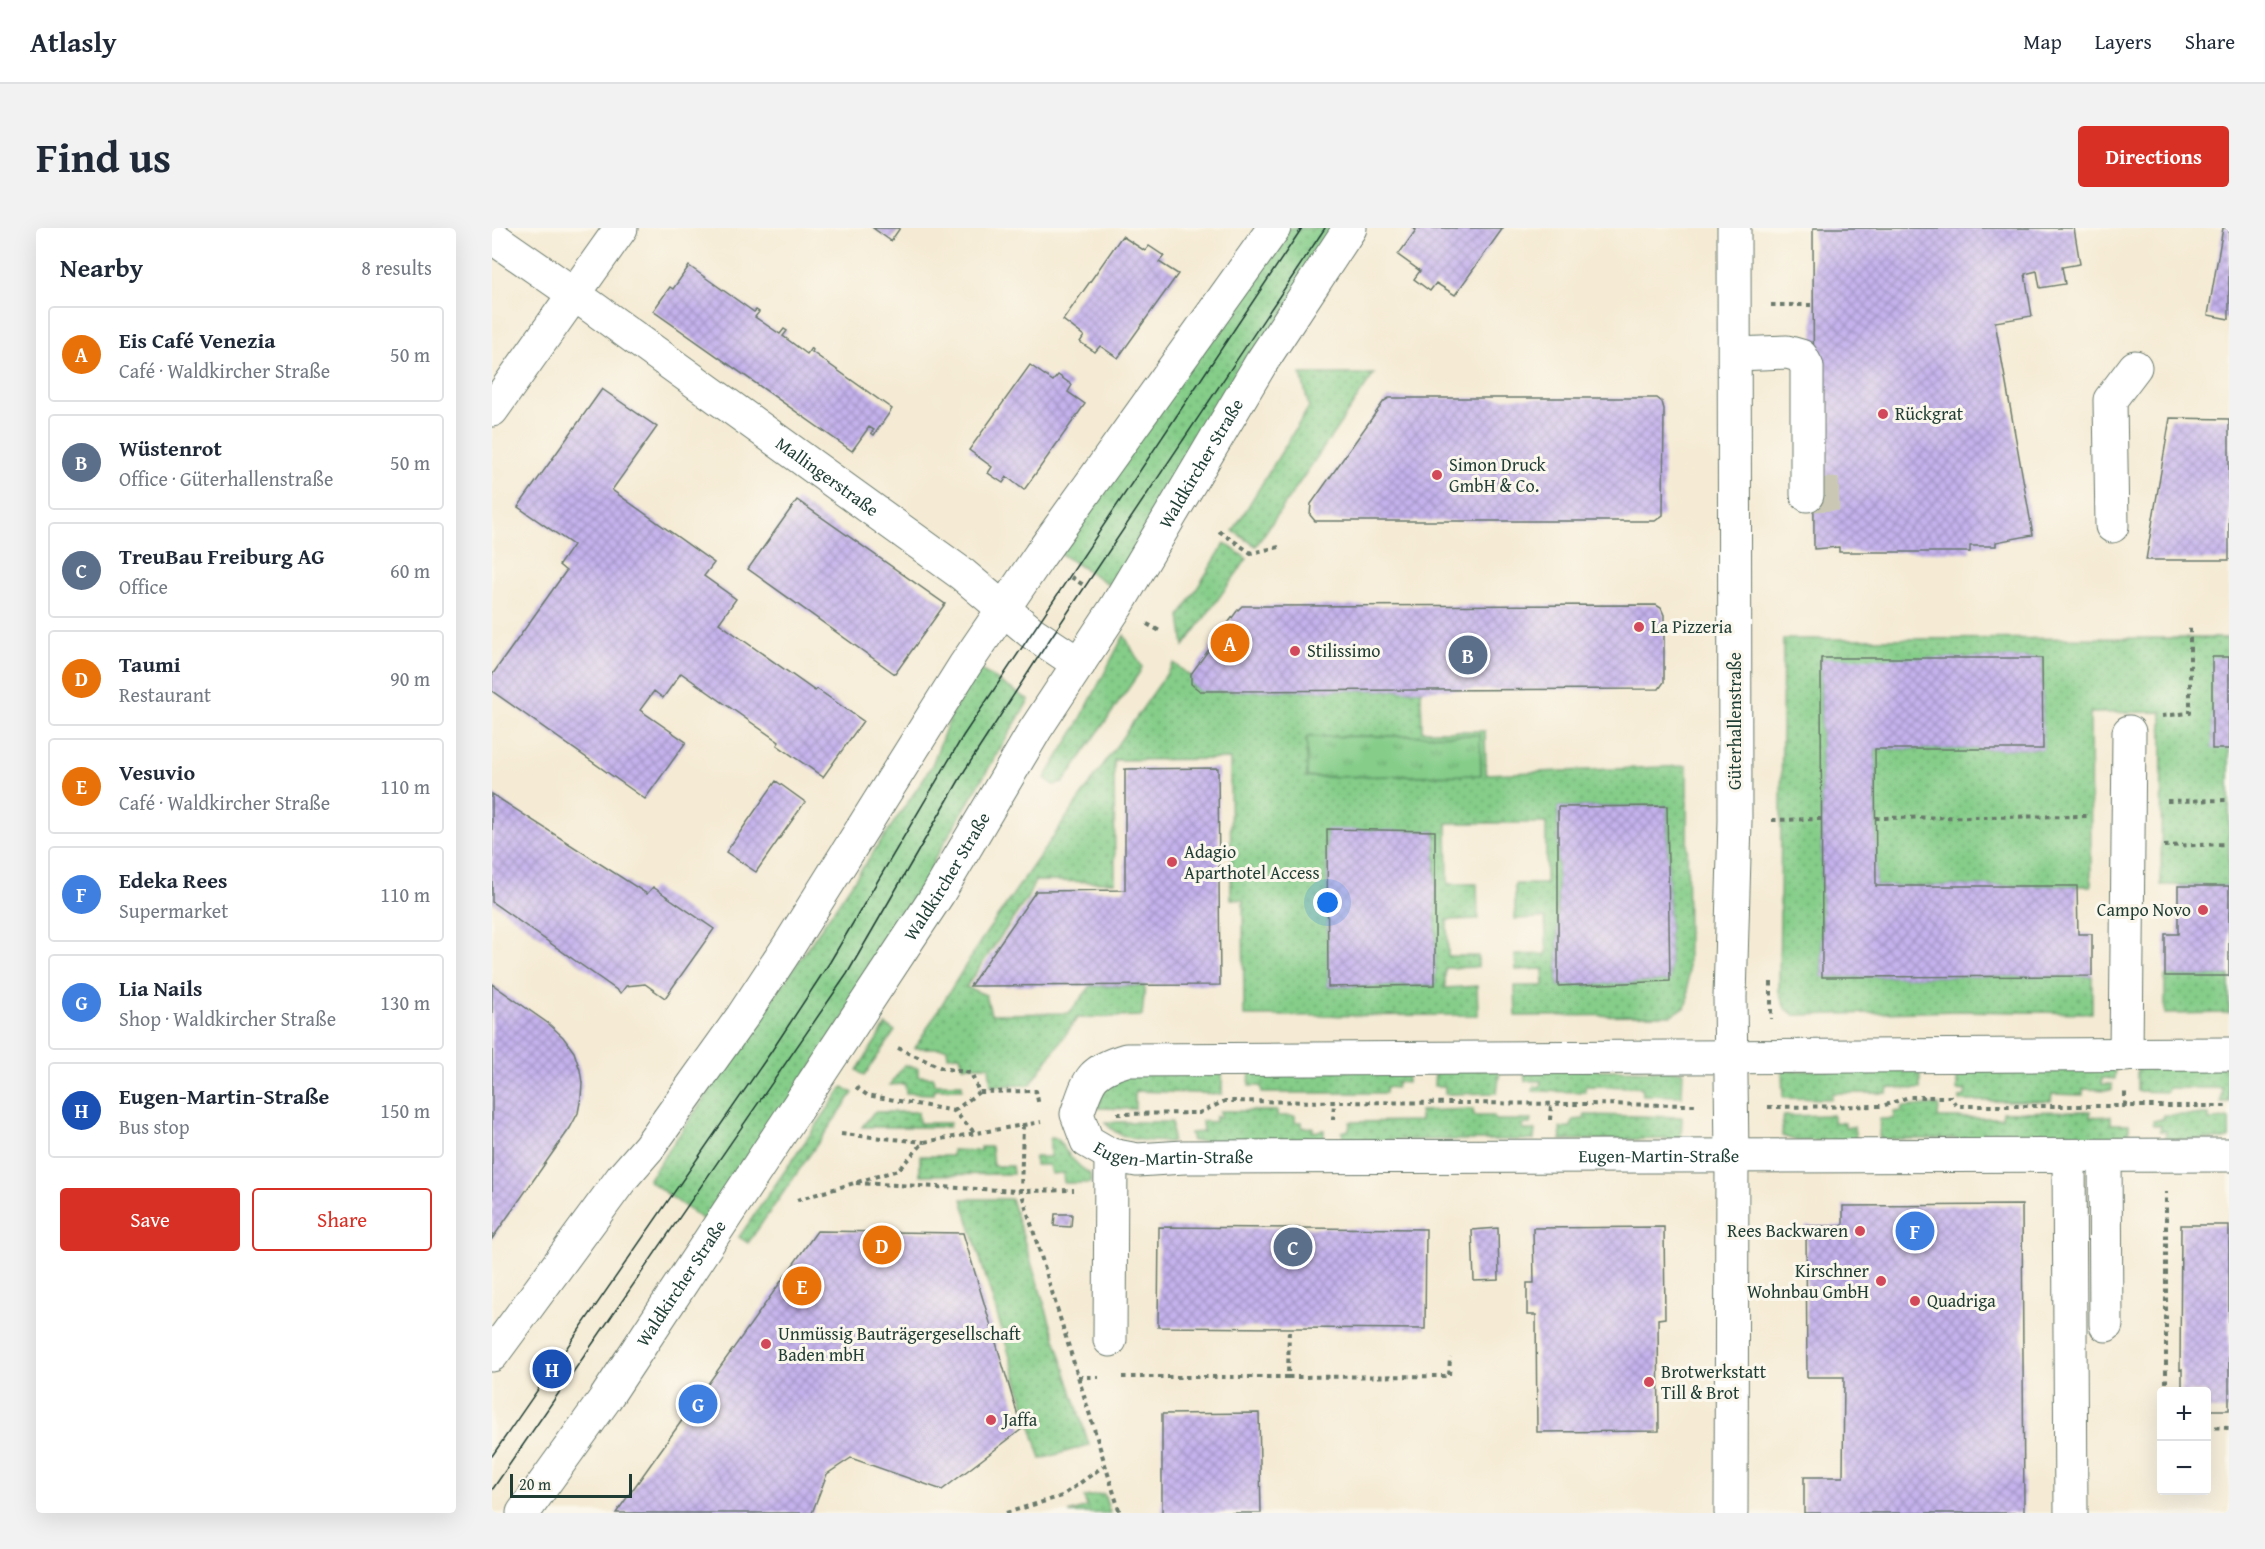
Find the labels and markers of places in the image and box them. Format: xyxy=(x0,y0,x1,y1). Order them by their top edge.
place label: Rückgrat xyxy=(1895,400,1964,427)
marker: Rückgrat xyxy=(1876,407,1890,421)
place label: Simon Druck GmbH & Co. xyxy=(1449,451,1547,499)
marker: Simon Druck GmbH & Co. xyxy=(1430,468,1444,482)
place label: La Pizzeria xyxy=(1651,613,1733,640)
pin: A xyxy=(1210,620,1250,666)
marker: La Pizzeria xyxy=(1632,620,1646,634)
pin: B xyxy=(1448,632,1488,678)
place label: Stilissimo xyxy=(1307,637,1381,664)
marker: Stilissimo xyxy=(1288,644,1302,658)
place label: Adagio Aparthotel Access xyxy=(1184,838,1320,886)
marker: Adagio Aparthotel Access xyxy=(1165,855,1179,869)
place label: Campo Novo xyxy=(2097,896,2191,923)
marker: Campo Novo xyxy=(2196,903,2210,917)
pin: F xyxy=(1896,1208,1934,1254)
place label: Rees Backwaren xyxy=(1727,1217,1848,1244)
pin: D xyxy=(862,1222,902,1268)
pin: C xyxy=(1274,1224,1312,1270)
marker: Rees Backwaren xyxy=(1853,1224,1867,1238)
place label: Kirschner Wohnbau GmbH xyxy=(1747,1257,1870,1305)
pin: E xyxy=(782,1264,822,1308)
marker: Kirschner Wohnbau GmbH xyxy=(1874,1274,1888,1288)
place label: Quadriga xyxy=(1927,1287,1996,1314)
marker: Quadriga xyxy=(1908,1294,1922,1308)
place label: Unmüssig Bauträgergesellschaft Baden mbH xyxy=(778,1320,1022,1368)
marker: Unmüssig Bauträgergesellschaft Baden mbH xyxy=(759,1337,773,1351)
pin: H xyxy=(532,1346,572,1392)
place label: Brotwerkstatt Till & Brot xyxy=(1661,1358,1767,1406)
marker: Brotwerkstatt Till & Brot xyxy=(1642,1375,1656,1389)
pin: G xyxy=(678,1382,718,1426)
place label: Jaffa xyxy=(1001,1406,1038,1433)
marker: Jaffa xyxy=(984,1413,998,1427)

